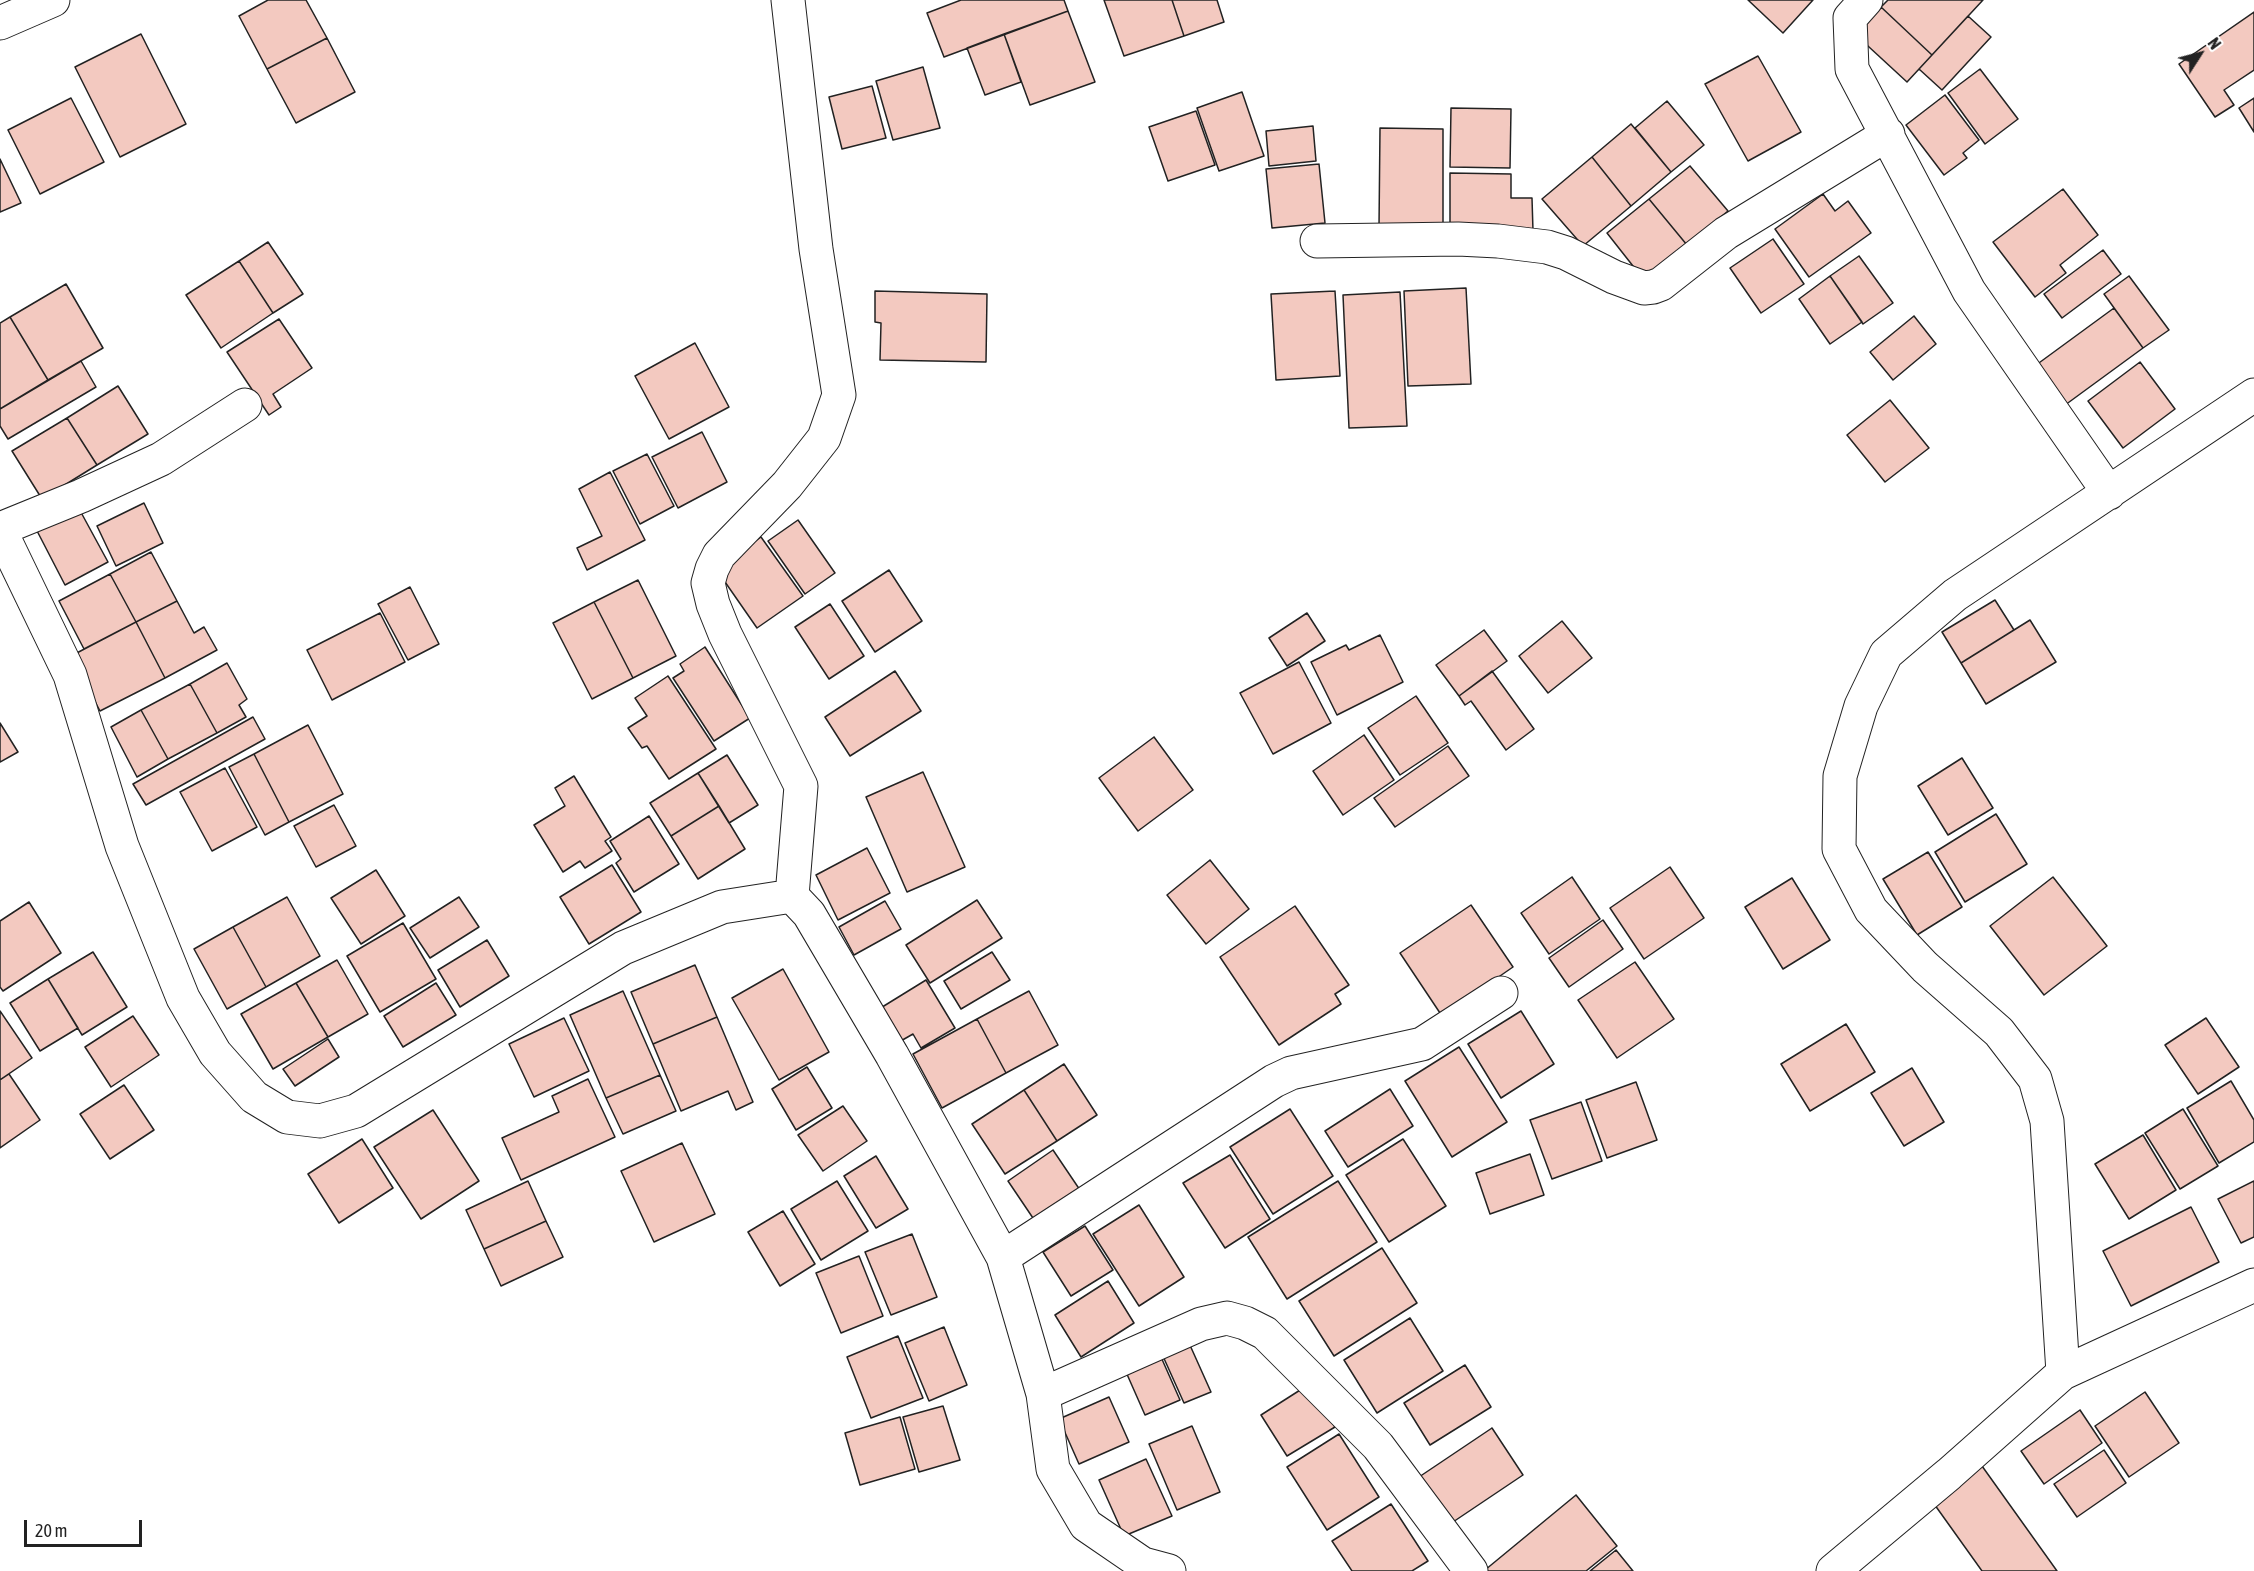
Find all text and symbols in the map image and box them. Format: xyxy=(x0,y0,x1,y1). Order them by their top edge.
north arrow xyxy=(2170,24,2230,84)
text: N xyxy=(2204,34,2225,53)
scale bar xyxy=(27,1508,146,1546)
text: 20 m xyxy=(35,1520,67,1541)

